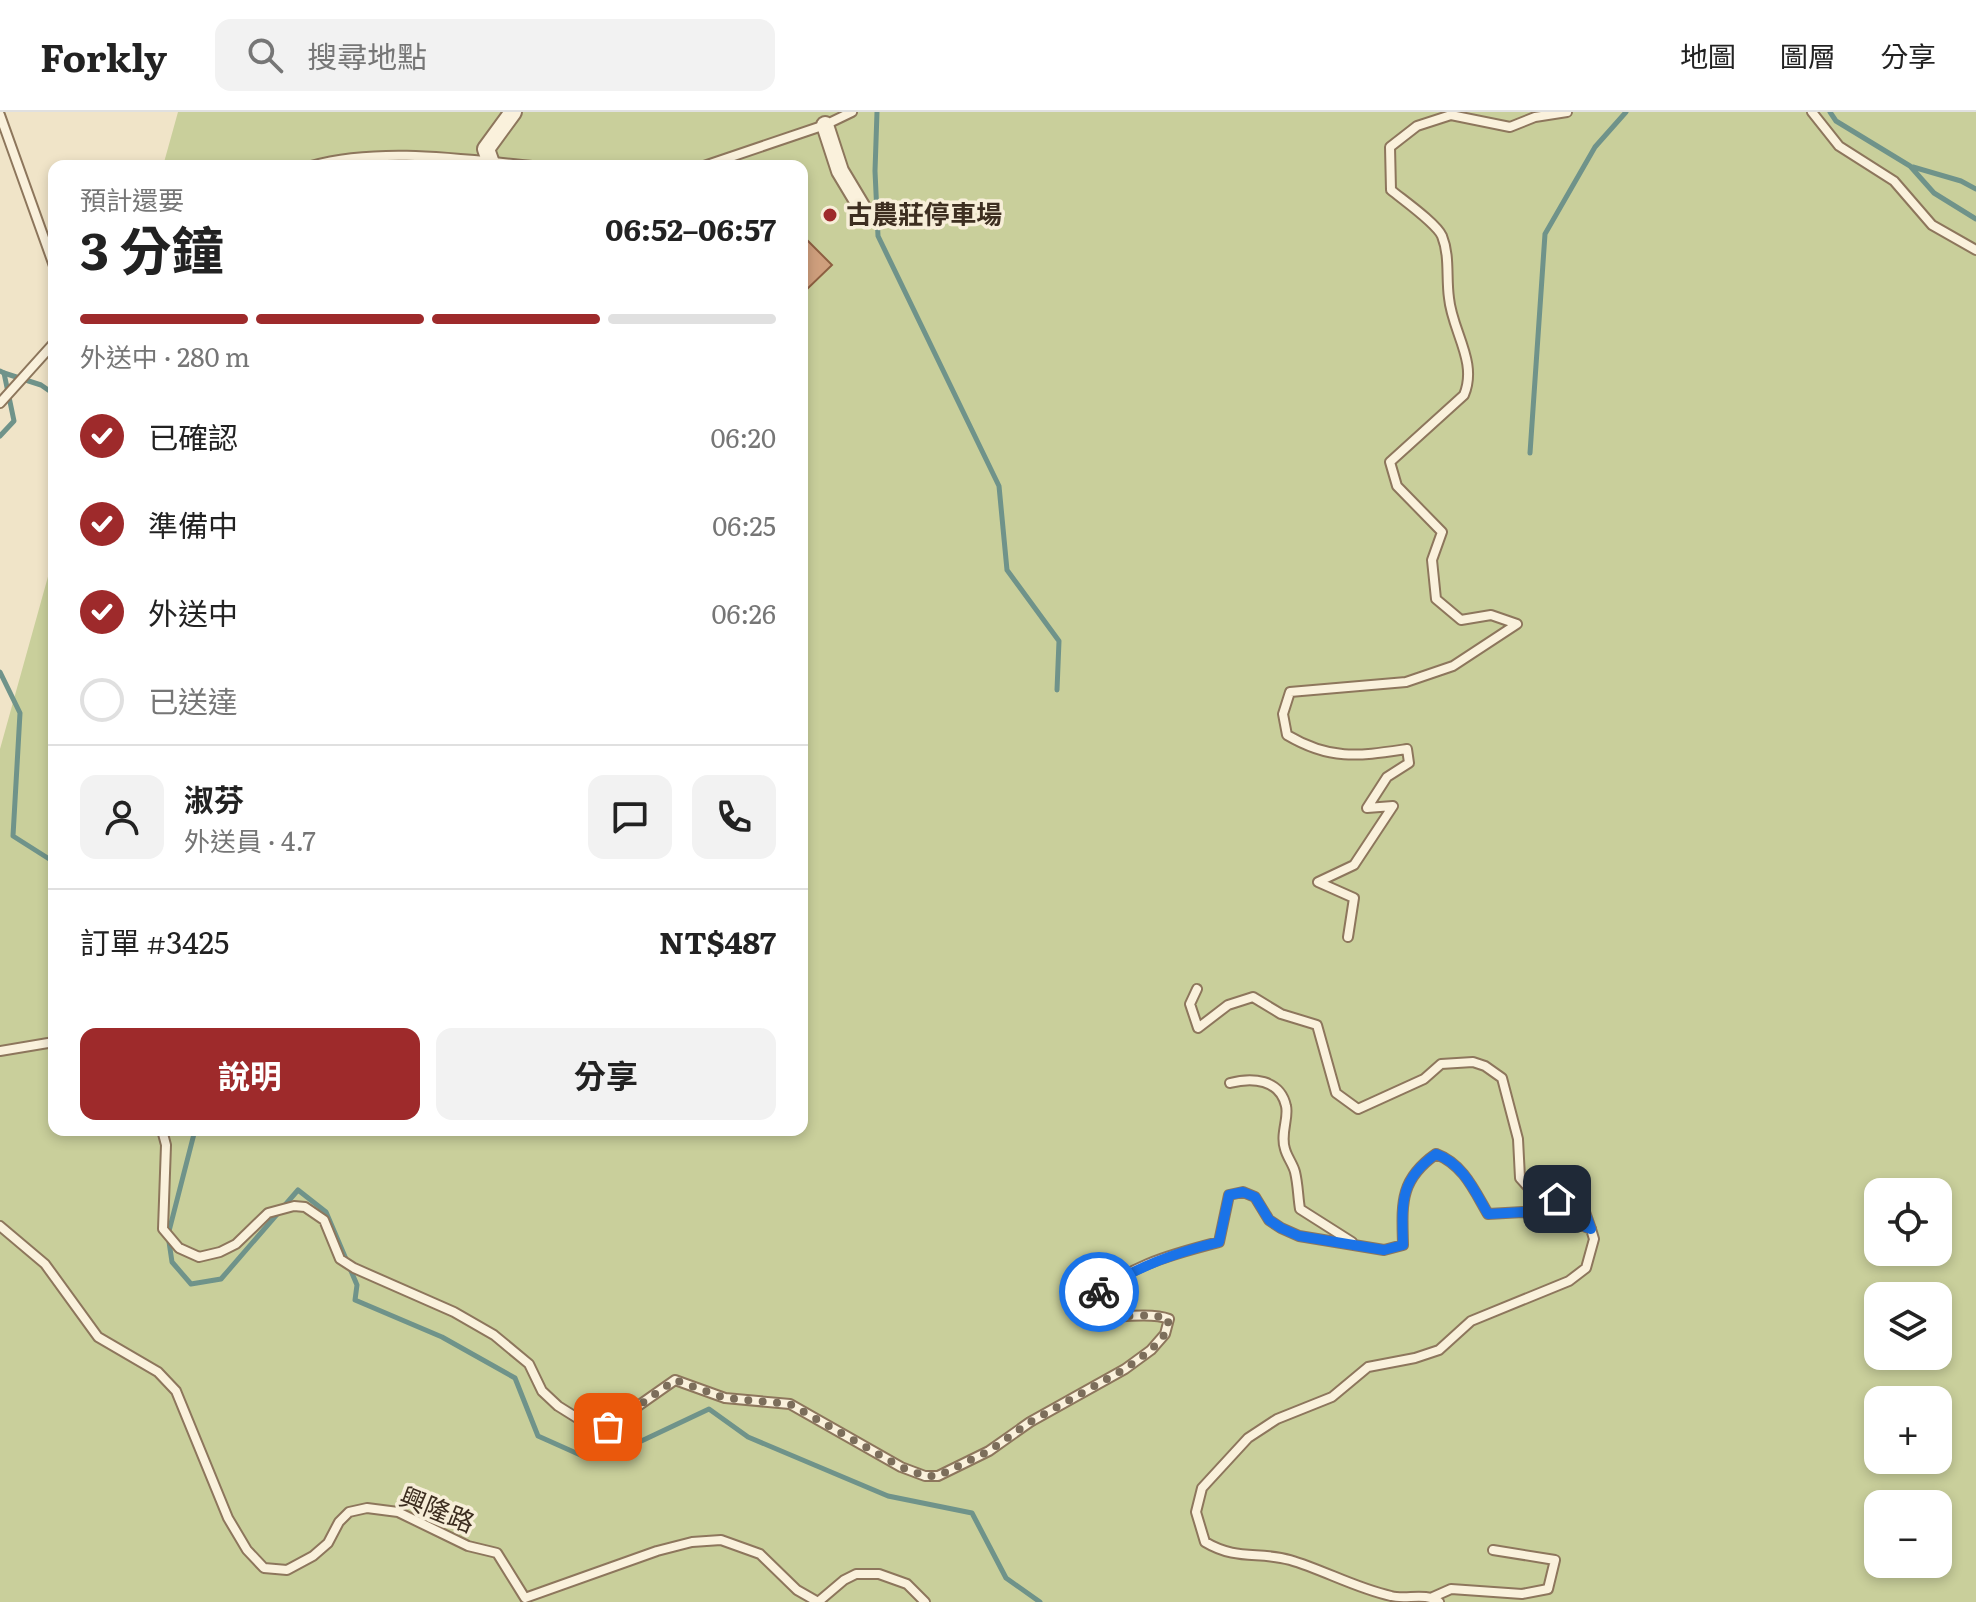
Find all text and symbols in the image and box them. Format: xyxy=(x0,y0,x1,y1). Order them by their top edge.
search box xyxy=(215,19,775,91)
text: Forkly xyxy=(40,27,167,84)
icon: search xyxy=(243,33,287,77)
text: 搜尋地點 xyxy=(307,33,427,77)
text: 地圖 xyxy=(1680,34,1736,76)
text: 圖層 xyxy=(1780,34,1836,76)
text: 分享 xyxy=(1880,34,1936,76)
text: 預計還要 xyxy=(80,179,184,218)
place label: 古農莊停車場 xyxy=(846,193,1002,232)
text: 06:52–06:57 xyxy=(605,206,776,250)
marker: 古農莊停車場 xyxy=(821,206,839,224)
text: 3 分鐘 xyxy=(80,209,223,286)
text: 外送中 · 280 m xyxy=(80,336,250,375)
icon: check xyxy=(80,414,124,458)
text: 已確認 xyxy=(148,414,238,458)
text: 06:20 xyxy=(710,417,776,456)
icon: check xyxy=(80,502,124,546)
text: 準備中 xyxy=(148,502,238,546)
text: 06:25 xyxy=(712,505,776,544)
icon: check xyxy=(80,590,124,634)
text: 外送中 xyxy=(148,590,238,634)
text: 06:26 xyxy=(711,593,776,632)
text: 已送達 xyxy=(148,678,238,722)
button: person xyxy=(80,775,164,859)
button: chat xyxy=(588,775,672,859)
button: phone xyxy=(692,775,776,859)
text: 淑芬 xyxy=(184,776,244,820)
text: 外送員 · 4.7 xyxy=(184,820,316,859)
text: 訂單 #3425 xyxy=(80,919,229,963)
text: NT$487 xyxy=(659,919,776,963)
button: 說明 xyxy=(80,1028,420,1120)
button: 分享 xyxy=(436,1028,776,1120)
pin xyxy=(1523,1165,1591,1233)
icon: home xyxy=(1535,1177,1579,1221)
map controls xyxy=(1864,1178,1952,1578)
button: locate xyxy=(1864,1178,1952,1266)
courier xyxy=(1059,1252,1139,1332)
icon: bike xyxy=(1077,1270,1121,1314)
button: layers xyxy=(1864,1282,1952,1370)
button: + xyxy=(1864,1386,1952,1474)
pin xyxy=(574,1393,642,1461)
icon: bag xyxy=(586,1405,630,1449)
street label: 興隆路 xyxy=(394,1475,481,1540)
button: − xyxy=(1864,1490,1952,1578)

